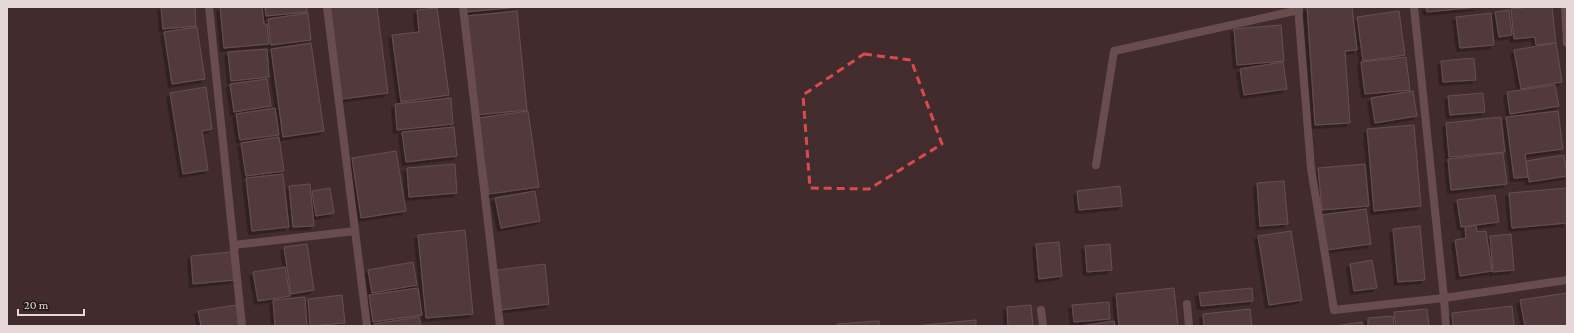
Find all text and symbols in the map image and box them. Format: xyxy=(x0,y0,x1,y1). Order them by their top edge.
scale bar xyxy=(18,291,84,317)
text: 20 m xyxy=(24,298,49,312)

